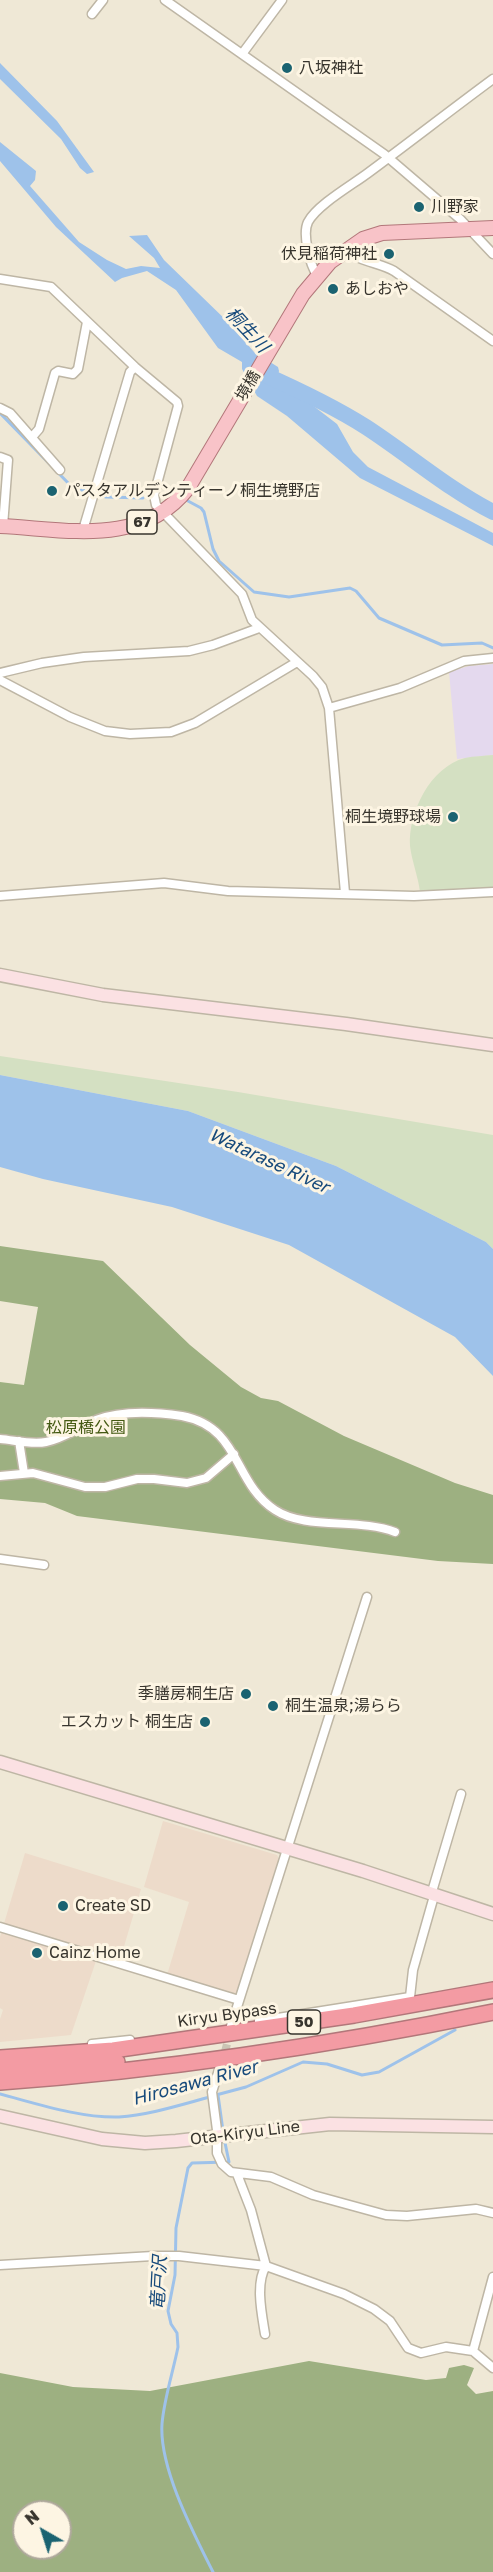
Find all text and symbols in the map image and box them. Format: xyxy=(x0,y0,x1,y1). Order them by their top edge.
place label: 八坂神社 xyxy=(299,58,363,78)
marker: 八坂神社 xyxy=(280,61,294,75)
place label: 川野家 xyxy=(431,197,479,217)
marker: 川野家 xyxy=(412,200,426,214)
place label: 伏見稲荷神社 xyxy=(281,244,377,264)
marker: 伏見稲荷神社 xyxy=(382,247,396,261)
place label: あしおや xyxy=(345,279,409,299)
marker: あしおや xyxy=(326,282,340,296)
water label: 桐生川 xyxy=(221,303,273,357)
street label: 境橋 xyxy=(232,367,264,405)
place label: パスタアルデンティーノ桐生境野店 xyxy=(64,481,320,501)
marker: パスタアルデンティーノ桐生境野店 xyxy=(45,484,59,498)
road number: 67 xyxy=(127,510,157,534)
place label: 桐生境野球場 xyxy=(345,807,441,827)
marker: 桐生境野球場 xyxy=(446,810,460,824)
water label: Watarase River xyxy=(206,1124,332,1198)
park label: 松原橋公園 xyxy=(46,1418,126,1438)
place label: 季膳房桐生店 xyxy=(138,1684,234,1704)
marker: 季膳房桐生店 xyxy=(239,1687,253,1701)
place label: 桐生温泉;湯らら xyxy=(285,1696,402,1716)
marker: 桐生温泉;湯らら xyxy=(266,1699,280,1713)
place label: エスカット 桐生店 xyxy=(61,1712,193,1732)
marker: エスカット 桐生店 xyxy=(198,1715,212,1729)
place label: Create SD xyxy=(75,1896,151,1916)
marker: Create SD xyxy=(56,1899,70,1913)
place label: Cainz Home xyxy=(49,1943,140,1963)
marker: Cainz Home xyxy=(30,1946,44,1960)
street label: Kiryu Bypass xyxy=(176,1999,278,2031)
road number: 50 xyxy=(288,2010,320,2034)
water label: Hirosawa River xyxy=(130,2056,260,2110)
street label: Ota-Kiryu Line xyxy=(189,2117,301,2149)
water label: 竜戸沢 xyxy=(147,2255,171,2311)
north arrow xyxy=(12,2500,72,2560)
text: N xyxy=(21,2506,43,2529)

